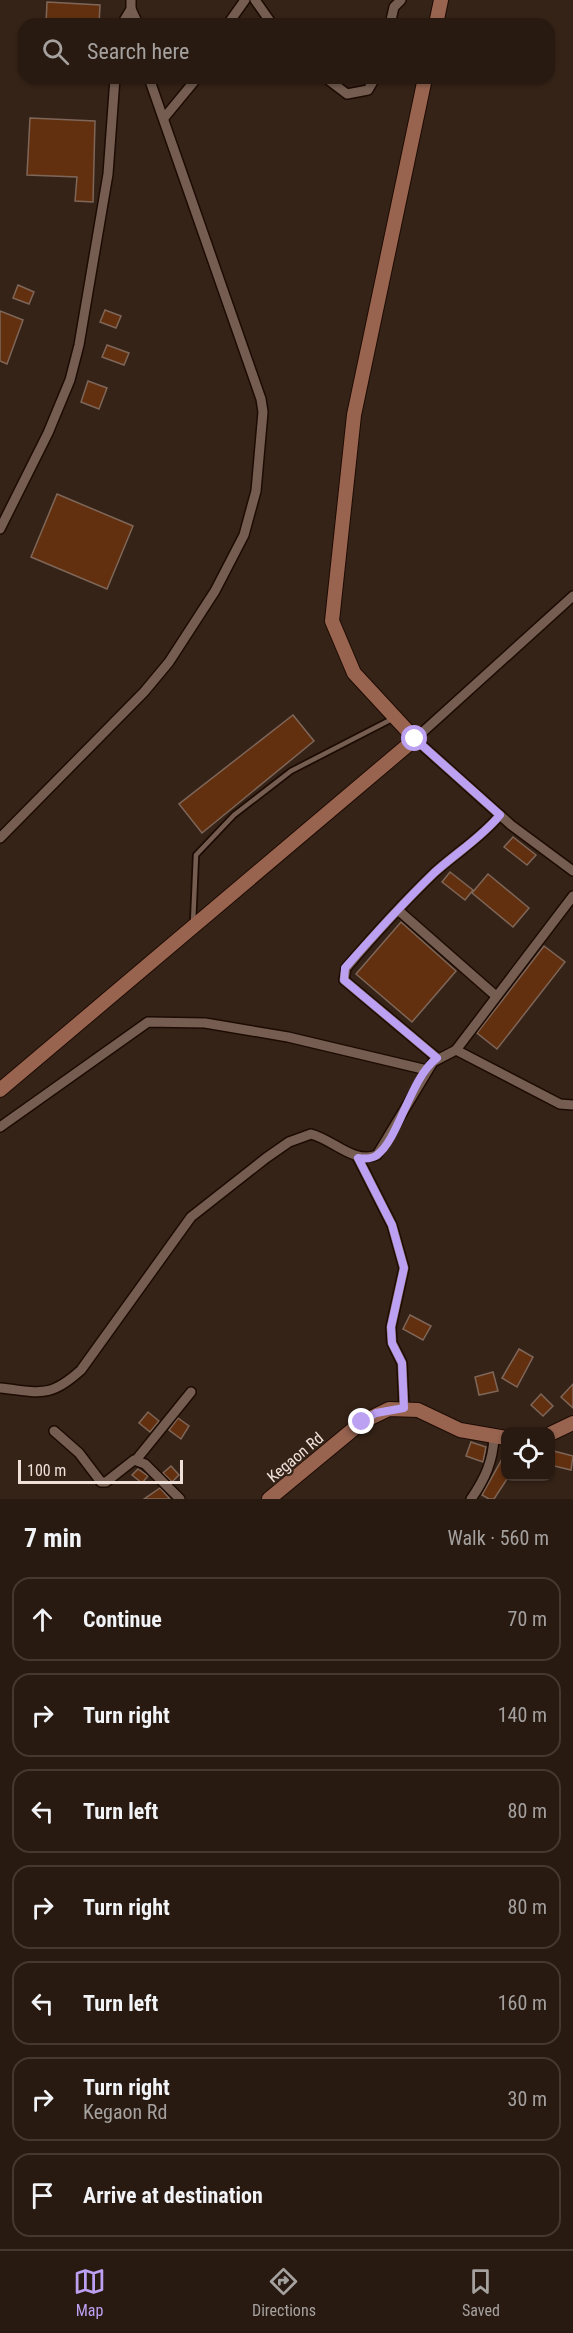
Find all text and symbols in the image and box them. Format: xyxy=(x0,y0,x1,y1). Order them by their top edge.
search box xyxy=(18,18,555,84)
icon: search xyxy=(39,35,72,68)
text: Search here xyxy=(87,39,189,64)
route start xyxy=(401,725,427,751)
route end xyxy=(348,1408,374,1434)
map controls xyxy=(501,1427,555,1481)
button: locate xyxy=(501,1427,555,1481)
street label: Kegaon Rd xyxy=(263,1428,327,1486)
scale bar xyxy=(18,1457,183,1484)
text: 100 m xyxy=(27,1461,66,1480)
text: 7 min xyxy=(24,1523,82,1553)
text: Walk · 560 m xyxy=(448,1526,549,1550)
icon: ahead xyxy=(26,1603,59,1636)
text: Continue xyxy=(83,1607,162,1632)
text: 70 m xyxy=(508,1607,547,1631)
icon: right xyxy=(26,1699,59,1732)
text: Turn right xyxy=(83,1703,170,1728)
text: 140 m xyxy=(498,1703,547,1727)
icon: left xyxy=(26,1795,59,1828)
text: Turn left xyxy=(83,1799,158,1824)
text: 80 m xyxy=(508,1799,547,1823)
icon: right xyxy=(26,1891,59,1924)
text: Turn right xyxy=(83,1895,170,1920)
text: 80 m xyxy=(508,1895,547,1919)
icon: left xyxy=(26,1987,59,2020)
text: Turn left xyxy=(83,1991,158,2016)
text: 160 m xyxy=(498,1991,547,2015)
text: Turn right xyxy=(83,2075,170,2100)
icon: right xyxy=(26,2083,59,2116)
text: 30 m xyxy=(508,2087,547,2111)
text: Kegaon Rd xyxy=(83,2100,167,2124)
icon: arrive xyxy=(26,2179,59,2212)
text: Arrive at destination xyxy=(83,2183,263,2208)
tab: Map xyxy=(73,2265,106,2320)
tab: Directions xyxy=(252,2265,316,2320)
tab: Saved xyxy=(462,2265,500,2320)

